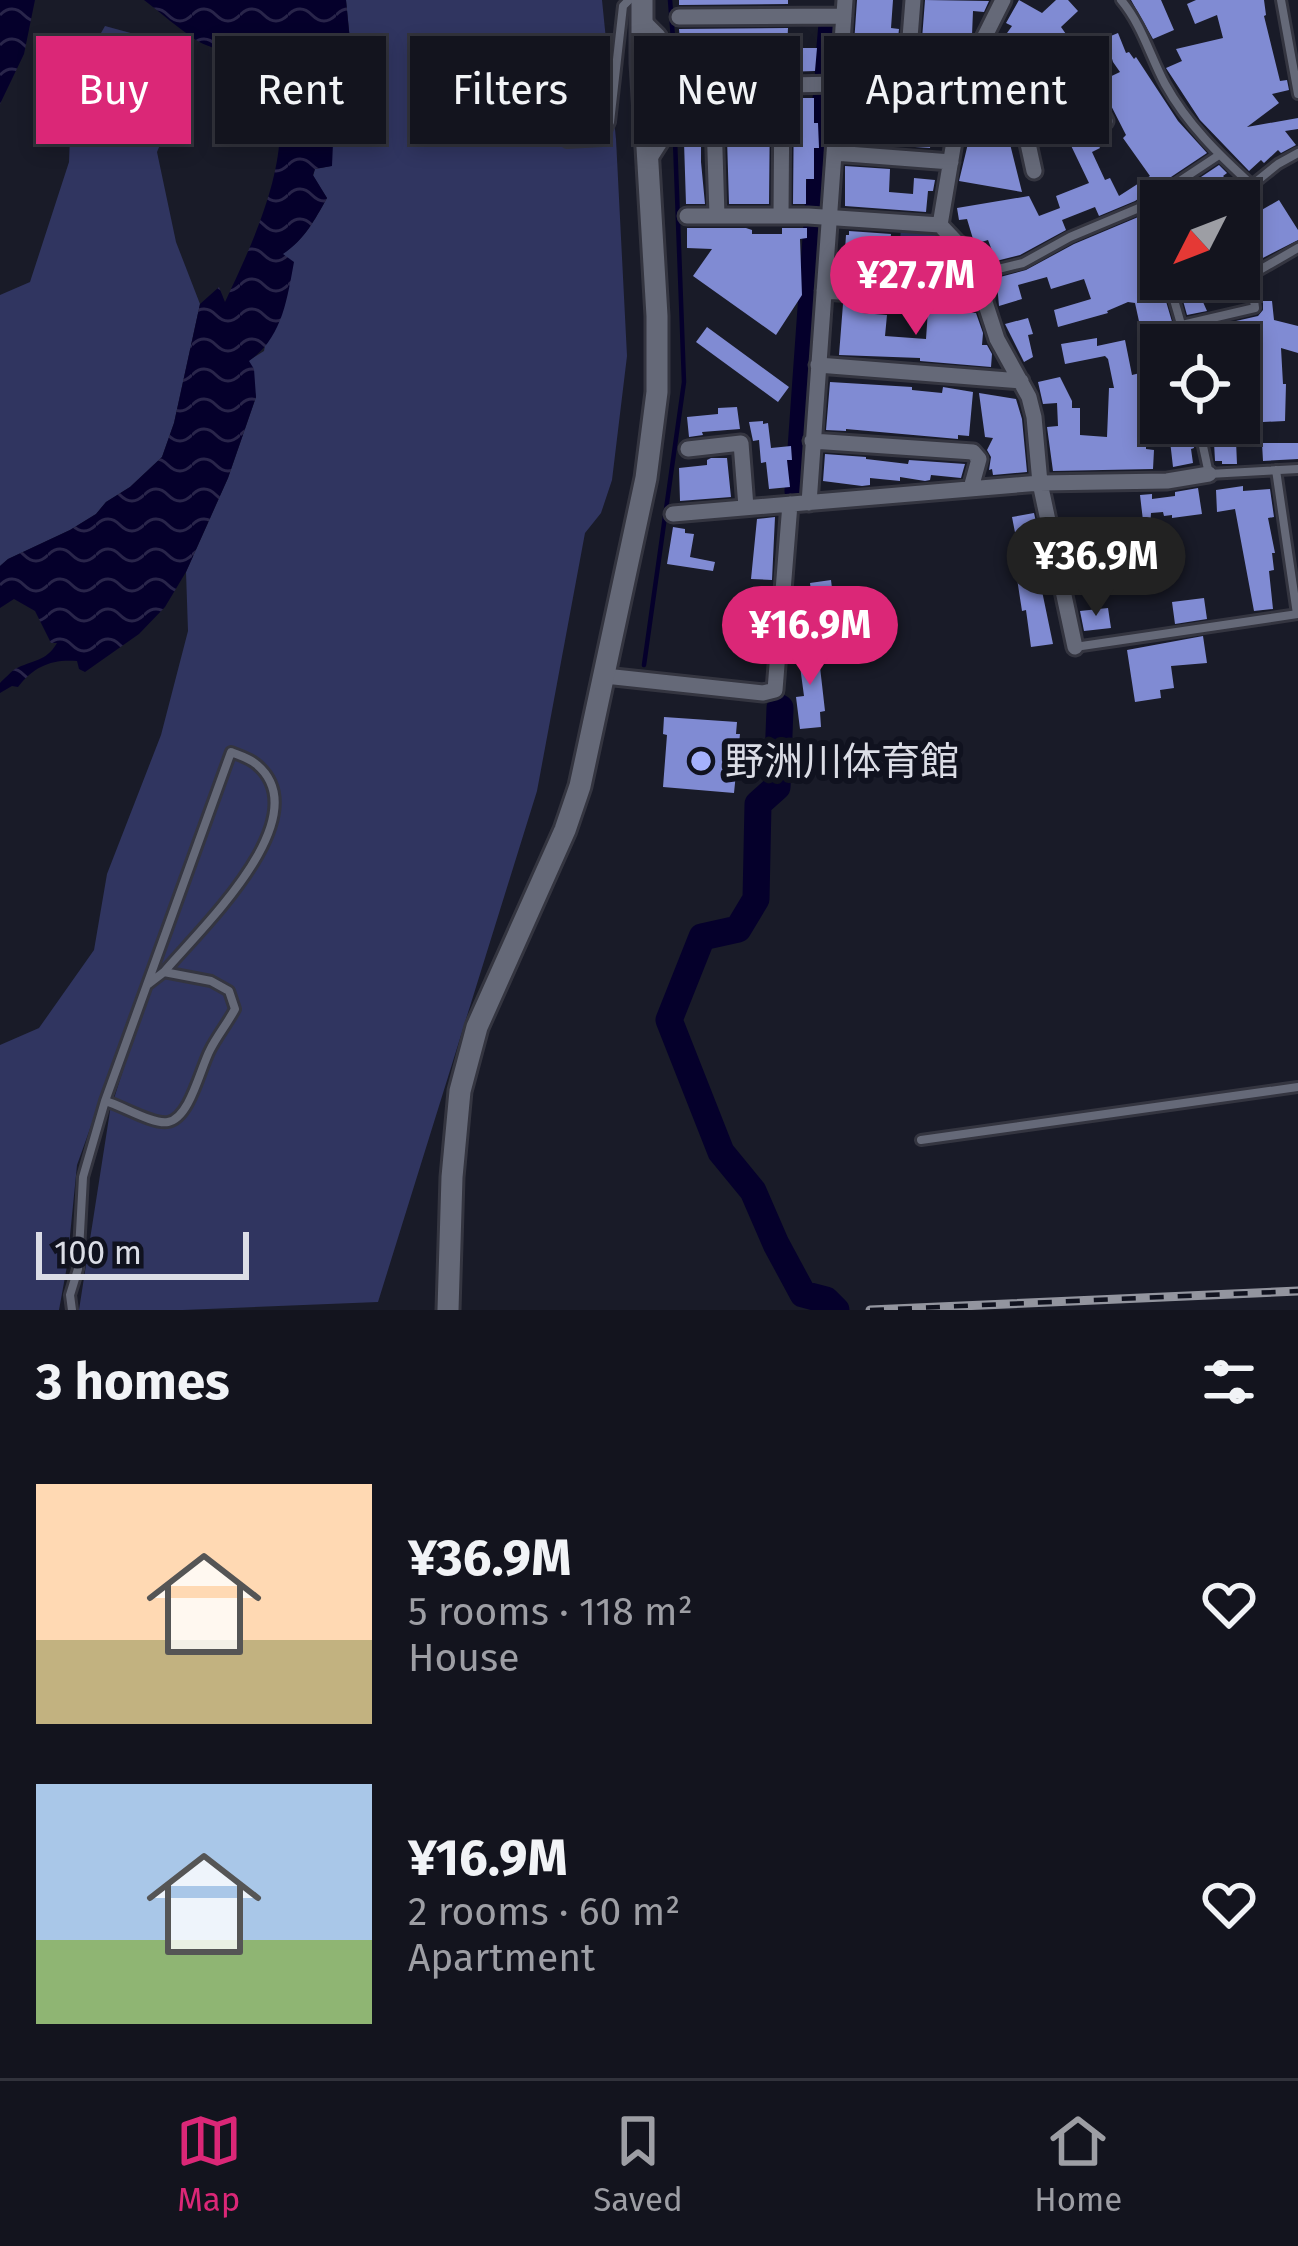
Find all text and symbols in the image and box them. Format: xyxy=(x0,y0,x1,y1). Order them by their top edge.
chip: Buy xyxy=(36,36,191,144)
chip: Rent xyxy=(215,36,386,144)
chip: Filters xyxy=(410,36,610,144)
chip: New xyxy=(634,36,800,144)
chip: Apartment xyxy=(824,36,1109,144)
north arrow xyxy=(1140,180,1260,300)
map controls xyxy=(1140,180,1260,444)
pin: ¥27.7M xyxy=(818,236,1014,338)
text: ¥27.7M xyxy=(857,252,975,298)
button: locate xyxy=(1140,324,1260,444)
pin: ¥36.9M xyxy=(998,517,1194,619)
text: ¥36.9M xyxy=(1034,533,1158,579)
pin: ¥16.9M xyxy=(712,586,908,688)
text: ¥16.9M xyxy=(749,602,871,648)
place label: 野洲川体育館 xyxy=(725,739,959,785)
marker: 野洲川体育館 xyxy=(688,748,714,774)
scale bar xyxy=(36,1226,249,1279)
text: 100 m xyxy=(54,1233,142,1273)
icon: filters xyxy=(1196,1349,1262,1415)
text: 3 homes xyxy=(36,1351,230,1413)
text: ¥36.9M xyxy=(408,1527,571,1589)
icon: home xyxy=(132,1532,276,1676)
icon: heart xyxy=(1196,1571,1262,1637)
text: 5 rooms · 118 m² xyxy=(408,1589,693,1635)
text: House xyxy=(408,1635,519,1681)
text: ¥16.9M xyxy=(408,1827,568,1889)
icon: home xyxy=(132,1832,276,1976)
icon: heart xyxy=(1196,1871,1262,1937)
text: 2 rooms · 60 m² xyxy=(408,1889,680,1935)
text: Apartment xyxy=(408,1935,595,1981)
tab: Map xyxy=(176,2108,242,2220)
tab: Saved xyxy=(593,2108,683,2220)
tab: Home xyxy=(1034,2108,1122,2220)

